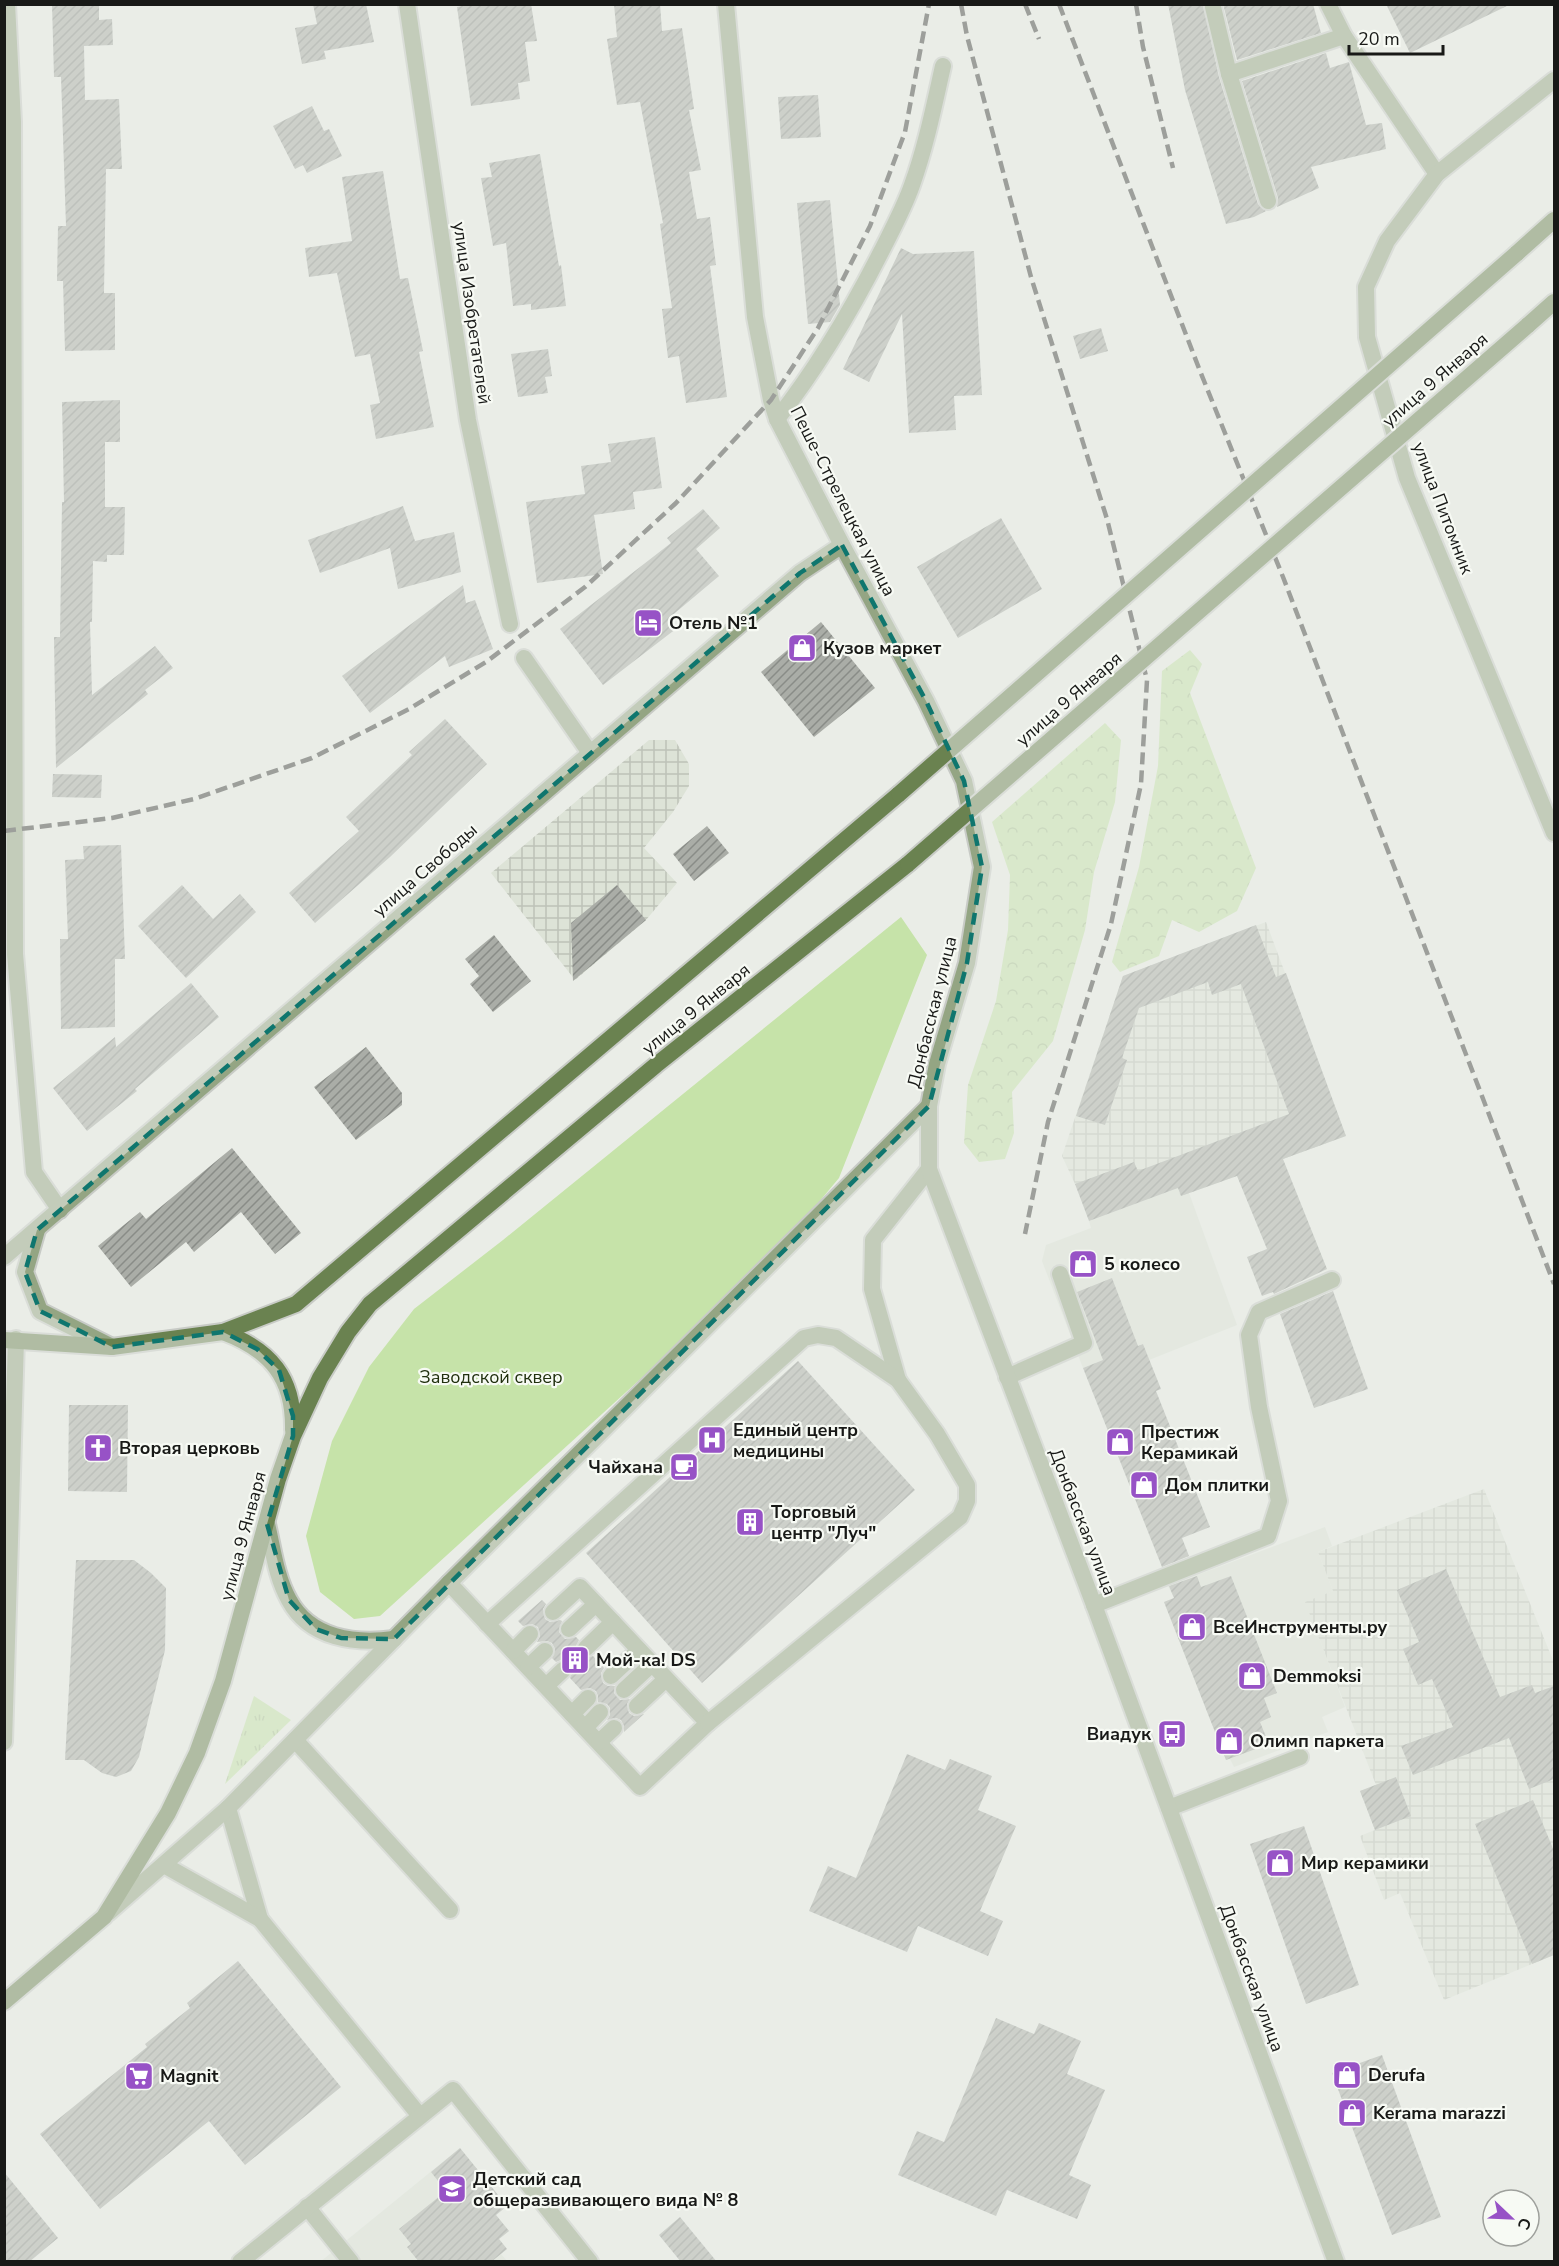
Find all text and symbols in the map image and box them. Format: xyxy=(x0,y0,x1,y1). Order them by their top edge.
scale bar xyxy=(1349,18,1444,56)
text: 20 m xyxy=(1358,27,1400,51)
street label: улица Изобретателей xyxy=(447,220,497,406)
street label: улица 9 Января xyxy=(1377,327,1493,433)
street label: Пеше-Стрелецкая улица xyxy=(785,402,901,600)
street label: улица Питомник xyxy=(1407,439,1479,578)
hotel icon: Отель №1 xyxy=(632,607,664,639)
place label: Отель №1 xyxy=(669,611,758,635)
shop icon: Кузов маркет xyxy=(786,632,818,664)
place label: Кузов маркет xyxy=(823,636,942,660)
street label: улица 9 Января xyxy=(1011,646,1127,752)
street label: улица Свободы xyxy=(368,818,482,922)
street label: Донбасская улица xyxy=(902,934,962,1090)
street label: улица 9 Января xyxy=(637,958,755,1060)
shop icon: 5 колесо xyxy=(1067,1248,1099,1280)
place label: 5 колесо xyxy=(1104,1252,1180,1276)
park label: Заводской сквер xyxy=(419,1365,563,1389)
place label: Единый центр медицины xyxy=(733,1418,858,1463)
place label: Престиж Керамикай xyxy=(1141,1420,1238,1465)
hospital icon: Единый центр медицины xyxy=(696,1424,728,1456)
shop icon: Престиж Керамикай xyxy=(1104,1426,1136,1458)
church icon: Вторая церковь xyxy=(82,1432,114,1464)
place label: Вторая церковь xyxy=(119,1436,260,1460)
street label: Донбасская улица xyxy=(1044,1445,1122,1599)
cafe icon: Чайхана xyxy=(668,1451,700,1483)
place label: Чайхана xyxy=(588,1455,663,1479)
street label: улица 9 Января xyxy=(214,1469,272,1603)
shop icon: Дом плитки xyxy=(1128,1469,1160,1501)
place label: Дом плитки xyxy=(1165,1473,1269,1497)
place label: Торговый центр "Луч" xyxy=(771,1500,876,1545)
building icon: Торговый центр "Луч" xyxy=(734,1506,766,1538)
shop icon: ВсеИнструменты.ру xyxy=(1176,1611,1208,1643)
place label: ВсеИнструменты.ру xyxy=(1213,1615,1388,1639)
building icon: Мой-ка! DS xyxy=(559,1644,591,1676)
place label: Мой-ка! DS xyxy=(596,1648,696,1672)
shop icon: Demmoksi xyxy=(1236,1660,1268,1692)
place label: Demmoksi xyxy=(1273,1664,1361,1688)
bus stop icon: Виадук xyxy=(1156,1718,1188,1750)
place label: Виадук xyxy=(1087,1722,1152,1746)
shop icon: Олимп паркета xyxy=(1213,1725,1245,1757)
place label: Олимп паркета xyxy=(1250,1729,1384,1753)
shop icon: Мир керамики xyxy=(1264,1847,1296,1879)
place label: Мир керамики xyxy=(1301,1851,1429,1875)
street label: Донбасская улица xyxy=(1214,1901,1290,2055)
shop icon: Derufa xyxy=(1331,2059,1363,2091)
supermarket icon: Magnit xyxy=(123,2060,155,2092)
place label: Derufa xyxy=(1368,2063,1425,2087)
place label: Magnit xyxy=(160,2064,218,2088)
shop icon: Kerama marazzi xyxy=(1336,2097,1368,2129)
place label: Kerama marazzi xyxy=(1373,2101,1506,2125)
place label: Детский сад общеразвивающего вида № 8 xyxy=(473,2167,738,2212)
school or university icon: Детский сад общеразвивающего вида № 8 xyxy=(436,2173,468,2205)
north arrow xyxy=(1481,2188,1541,2248)
text: С xyxy=(1512,2214,1536,2233)

